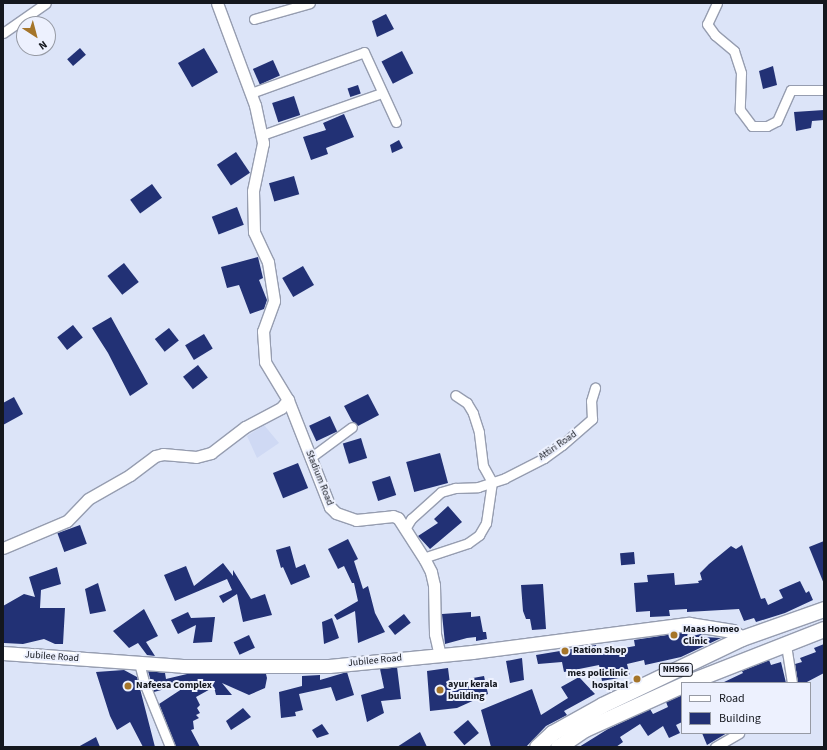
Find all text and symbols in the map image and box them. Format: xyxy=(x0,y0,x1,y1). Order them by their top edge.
north arrow xyxy=(16,16,56,56)
text: N xyxy=(35,37,50,54)
street label: Attiri Road xyxy=(537,429,579,463)
street label: Stadium Road xyxy=(302,449,336,507)
place label: Maas Homeo Clinic xyxy=(683,623,739,646)
marker: Maas Homeo Clinic xyxy=(668,629,680,641)
place label: Ration Shop xyxy=(573,645,627,657)
marker: Ration Shop xyxy=(560,646,570,656)
street label: Jubilee Road xyxy=(25,649,79,665)
street label: Jubilee Road xyxy=(347,652,403,670)
road number: NH966 xyxy=(658,663,694,677)
place label: mes policlinic hospital xyxy=(567,667,628,690)
marker: mes policlinic hospital xyxy=(631,673,643,685)
place label: ayur kerala building xyxy=(448,678,498,702)
place label: Nafeesa Complex xyxy=(136,680,212,692)
marker: Nafeesa Complex xyxy=(123,681,133,691)
legend xyxy=(681,682,811,734)
marker: ayur kerala building xyxy=(435,685,445,695)
text: Road xyxy=(719,690,745,707)
text: Building xyxy=(719,710,761,727)

